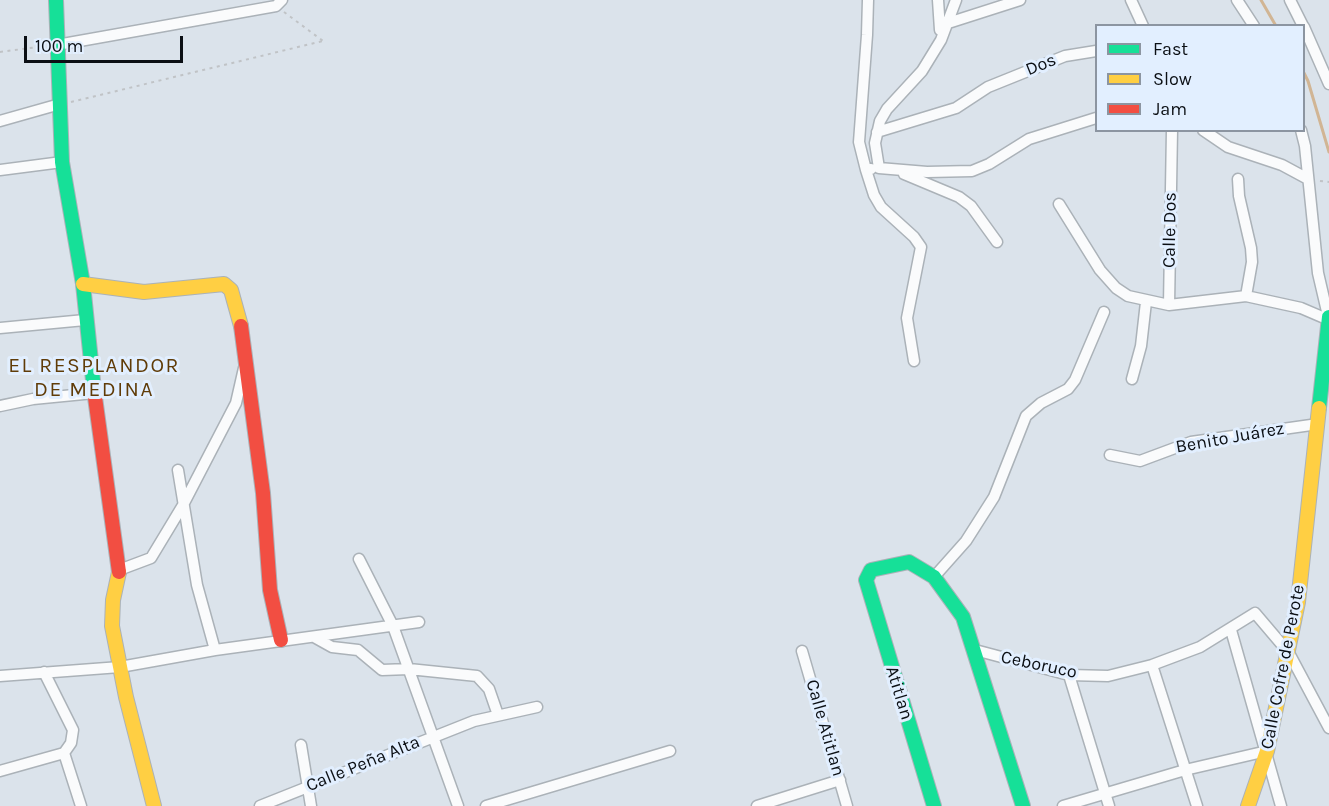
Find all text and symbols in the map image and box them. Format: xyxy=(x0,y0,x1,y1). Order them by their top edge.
scale bar xyxy=(27,24,186,62)
legend xyxy=(1095,24,1305,132)
text: 100 m xyxy=(35,35,83,57)
text: Fast xyxy=(1153,38,1188,60)
street label: Dos xyxy=(1023,49,1059,81)
text: Slow xyxy=(1153,68,1192,90)
text: Jam xyxy=(1153,98,1187,120)
street label: Calle Dos xyxy=(1159,192,1181,268)
district label: EL RESPLANDOR DE MEDINA xyxy=(8,353,180,403)
street label: Benito Juárez xyxy=(1174,418,1286,458)
street label: Calle Cofre de Perote xyxy=(1256,583,1310,751)
street label: Ceboruco xyxy=(999,646,1079,684)
street label: Atitlan xyxy=(881,664,917,722)
street label: Calle Atitlan xyxy=(801,677,849,779)
street label: Calle Peña Alta xyxy=(303,731,423,797)

